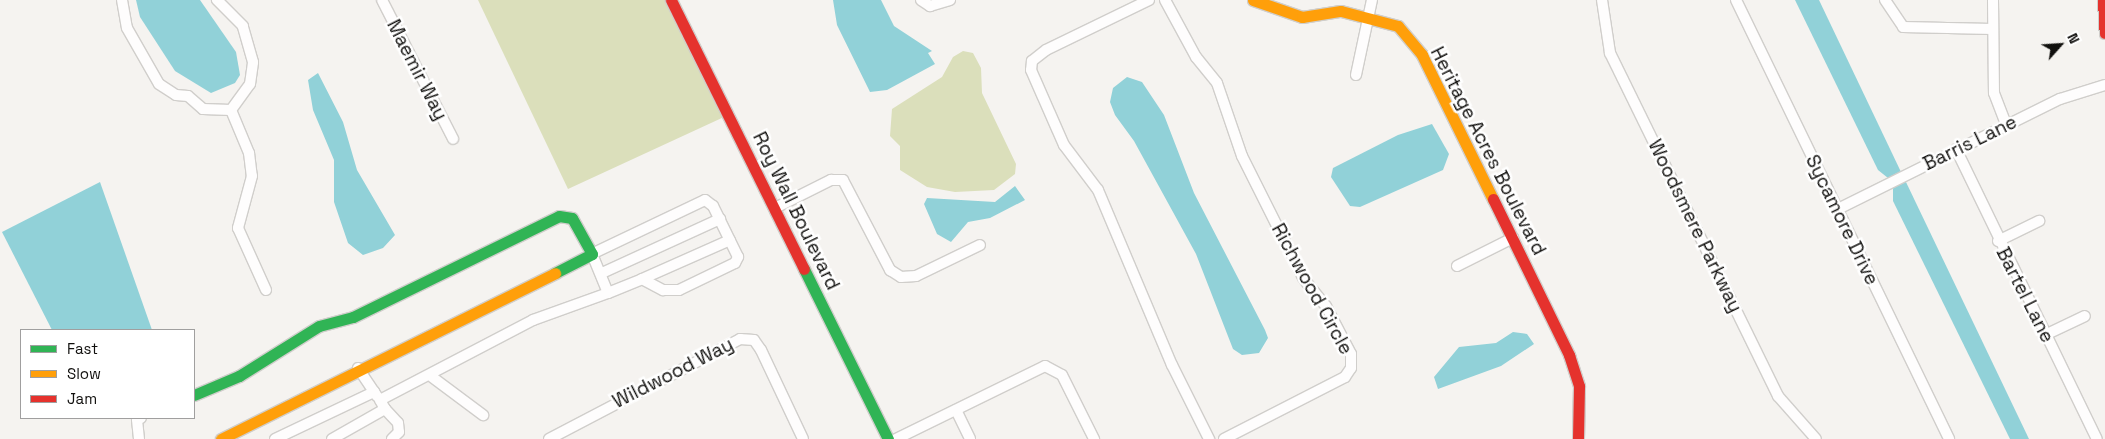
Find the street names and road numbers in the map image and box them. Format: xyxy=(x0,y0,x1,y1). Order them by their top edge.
street label: Maemir Way xyxy=(382,16,452,124)
street label: Heritage Acres Boulevard xyxy=(1425,43,1551,259)
street label: Barris Lane xyxy=(1919,110,2021,176)
street label: Roy Wall Boulevard xyxy=(748,128,844,294)
street label: Woodsmere Parkway xyxy=(1643,136,1747,316)
street label: Sycamore Drive xyxy=(1801,151,1883,289)
street label: Richwood Circle xyxy=(1267,220,1357,358)
street label: Bartel Lane xyxy=(1991,243,2059,347)
street label: Wildwood Way xyxy=(609,333,737,413)

